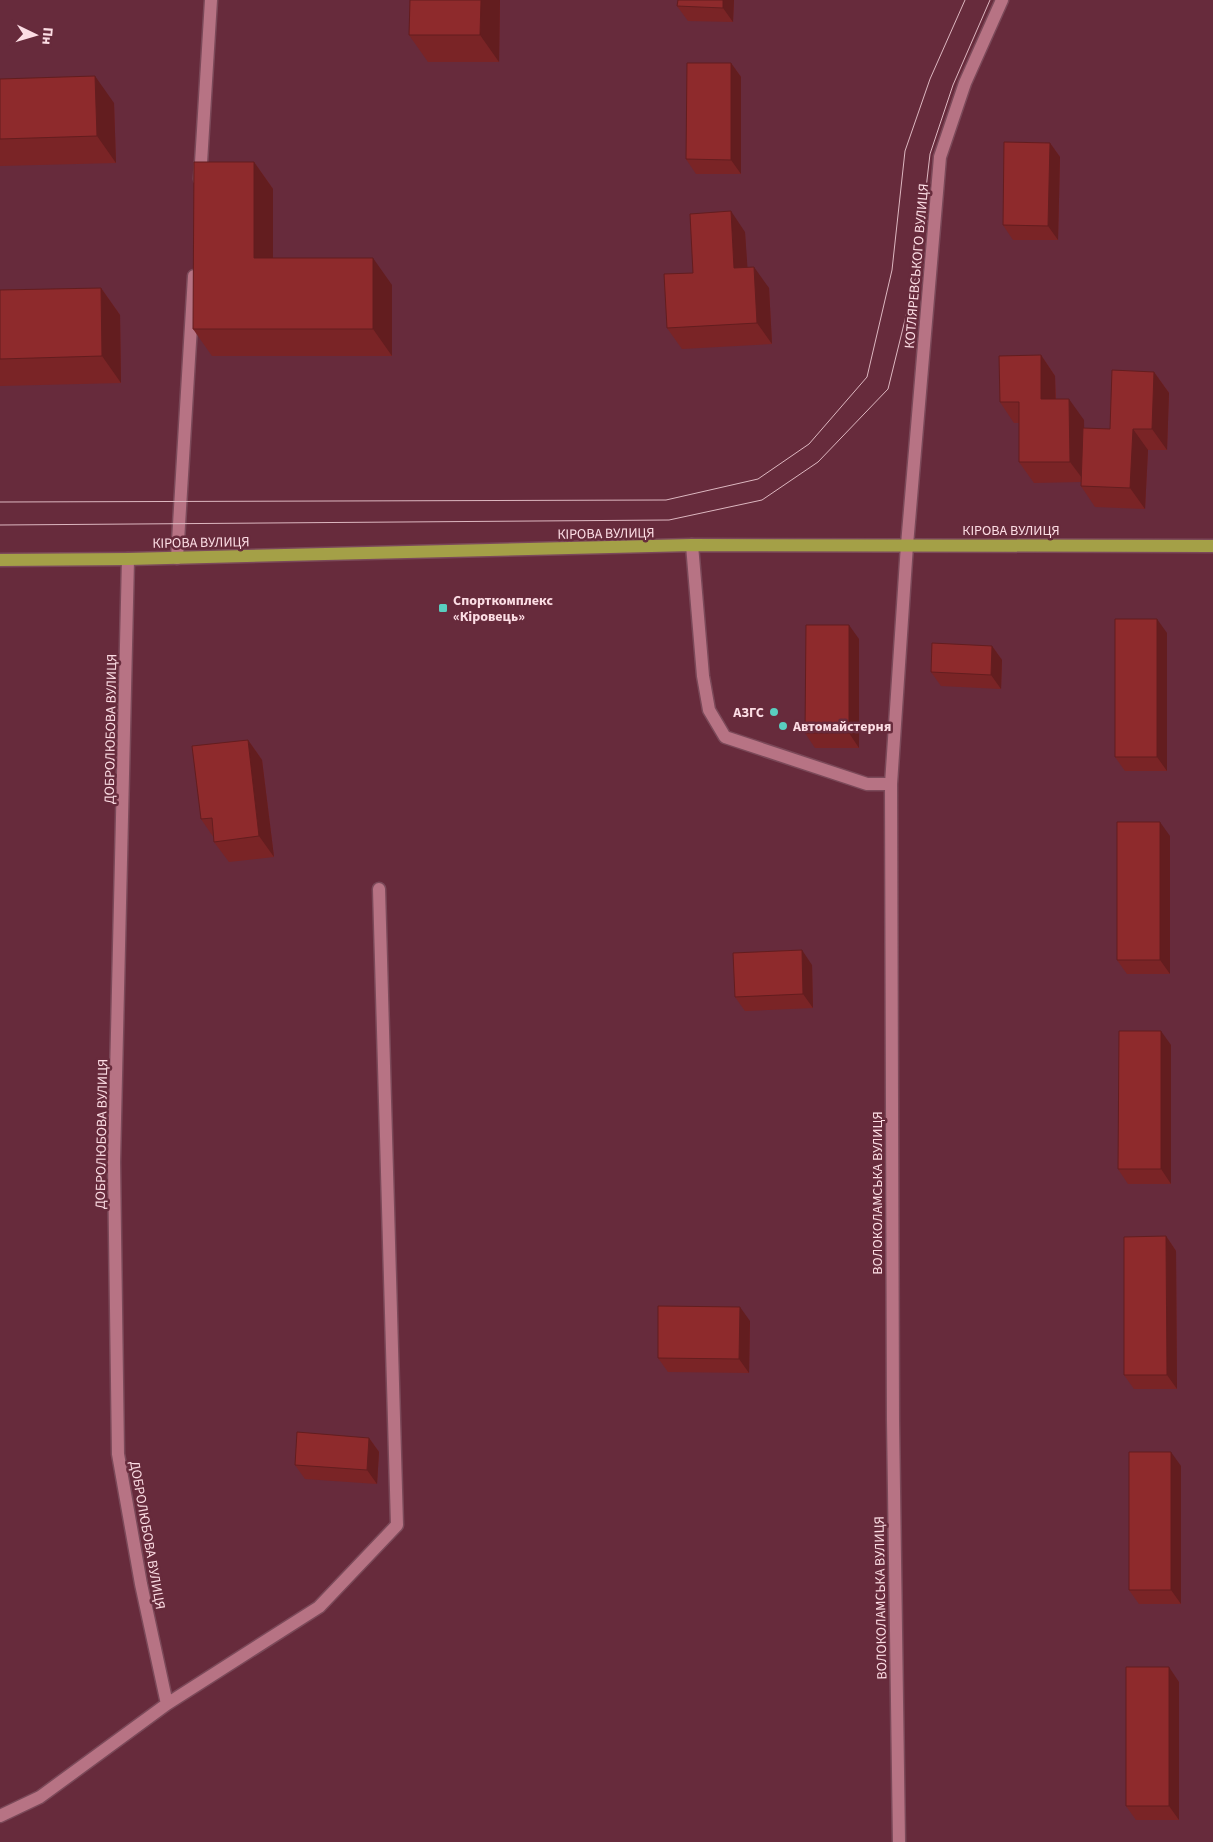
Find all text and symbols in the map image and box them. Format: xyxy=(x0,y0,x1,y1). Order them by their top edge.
north arrow xyxy=(10,10,60,60)
text: Пн xyxy=(36,26,58,46)
street label: КОТЛЯРЕВСЬКОГО ВУЛИЦЯ xyxy=(900,183,934,349)
street label: КІРОВА ВУЛИЦЯ xyxy=(962,521,1060,541)
street label: КІРОВА ВУЛИЦЯ xyxy=(557,523,655,545)
street label: КІРОВА ВУЛИЦЯ xyxy=(152,532,250,554)
place label: Спорткомплекс «Кіровець» xyxy=(453,591,553,627)
marker: Спорткомплекс «Кіровець» xyxy=(437,602,449,614)
street label: ДОБРОЛЮБОВА ВУЛИЦЯ xyxy=(100,654,122,804)
place label: АЗГС xyxy=(732,703,764,723)
marker: АЗГС xyxy=(768,706,780,718)
place label: Автомайстерня xyxy=(792,717,891,737)
marker: Автомайстерня xyxy=(777,720,789,732)
street label: ДОБРОЛЮБОВА ВУЛИЦЯ xyxy=(91,1059,113,1209)
street label: ВОЛОКОЛАМСЬКА ВУЛИЦЯ xyxy=(868,1111,888,1275)
street label: ДОБРОЛЮБОВА ВУЛИЦЯ xyxy=(124,1459,170,1611)
street label: ВОЛОКОЛАМСЬКА ВУЛИЦЯ xyxy=(870,1516,892,1680)

